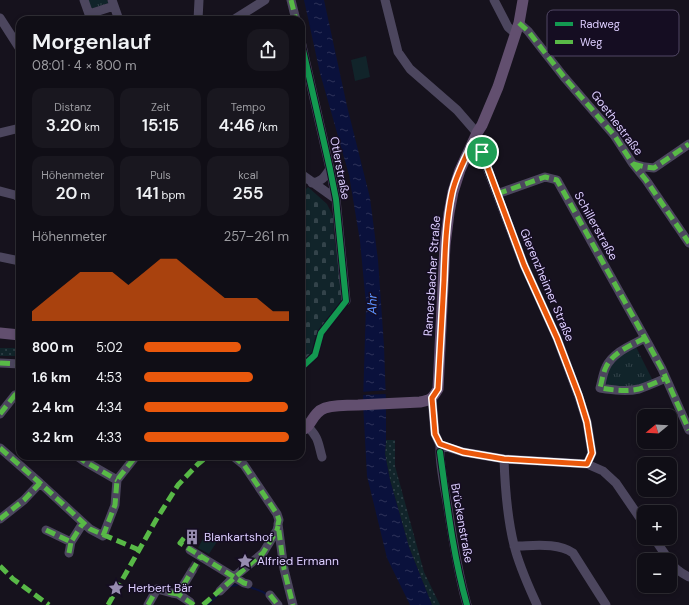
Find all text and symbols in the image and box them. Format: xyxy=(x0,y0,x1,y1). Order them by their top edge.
legend xyxy=(547,10,679,56)
text: Radweg xyxy=(580,17,620,31)
text: Morgenlauf xyxy=(32,27,151,56)
button: share xyxy=(247,29,289,71)
text: Weg xyxy=(580,35,602,49)
text: 08:01 · 4 × 800 m xyxy=(32,57,137,74)
street label: Goethestraße xyxy=(587,87,647,159)
text: Distanz xyxy=(54,100,91,114)
text: Zeit xyxy=(151,100,170,114)
text: Tempo xyxy=(231,100,265,114)
text: 3.20 xyxy=(46,114,82,136)
text: 15:15 xyxy=(142,114,179,136)
text: 4:46 xyxy=(219,114,255,136)
text: km xyxy=(82,120,100,134)
text: /km xyxy=(255,120,278,134)
street label: Otlerstraße xyxy=(326,135,354,201)
pin xyxy=(465,135,499,169)
icon: arrive xyxy=(471,141,493,163)
text: Höhenmeter xyxy=(41,168,104,182)
text: Puls xyxy=(150,168,171,182)
text: kcal xyxy=(238,168,258,182)
text: 20 xyxy=(56,182,77,204)
text: 141 xyxy=(136,182,159,204)
text: 255 xyxy=(233,182,264,204)
text: m xyxy=(77,188,90,202)
text: bpm xyxy=(159,188,185,202)
street label: Schillerstraße xyxy=(571,189,622,263)
street label: Ramersbacher Straße xyxy=(420,215,444,337)
street label: Gierenzheimer Straße xyxy=(516,226,578,344)
text: Höhenmeter xyxy=(32,228,107,245)
text: 257–261 m xyxy=(224,228,289,245)
water label: Ahr xyxy=(363,292,381,316)
text: 800 m xyxy=(32,339,74,356)
text: 5:02 xyxy=(96,339,123,356)
text: 1.6 km xyxy=(32,369,71,386)
text: 4:53 xyxy=(96,369,122,386)
text: 2.4 km xyxy=(32,399,74,416)
text: 4:34 xyxy=(96,399,122,416)
north arrow xyxy=(637,409,677,449)
map controls xyxy=(637,409,677,593)
text: 3.2 km xyxy=(32,429,73,446)
text: 4:33 xyxy=(96,429,122,446)
button: layers xyxy=(637,457,677,497)
street label: Brückenstraße xyxy=(447,482,477,564)
button: + xyxy=(637,505,677,545)
building icon: Blankartshof xyxy=(183,528,201,546)
place label: Blankartshof xyxy=(204,529,273,545)
place icon: Alfried Ermann xyxy=(236,552,254,570)
place label: Alfried Ermann xyxy=(257,553,339,569)
button: − xyxy=(637,553,677,593)
place icon: Herbert Bär xyxy=(107,579,125,597)
place label: Herbert Bär xyxy=(128,580,193,596)

